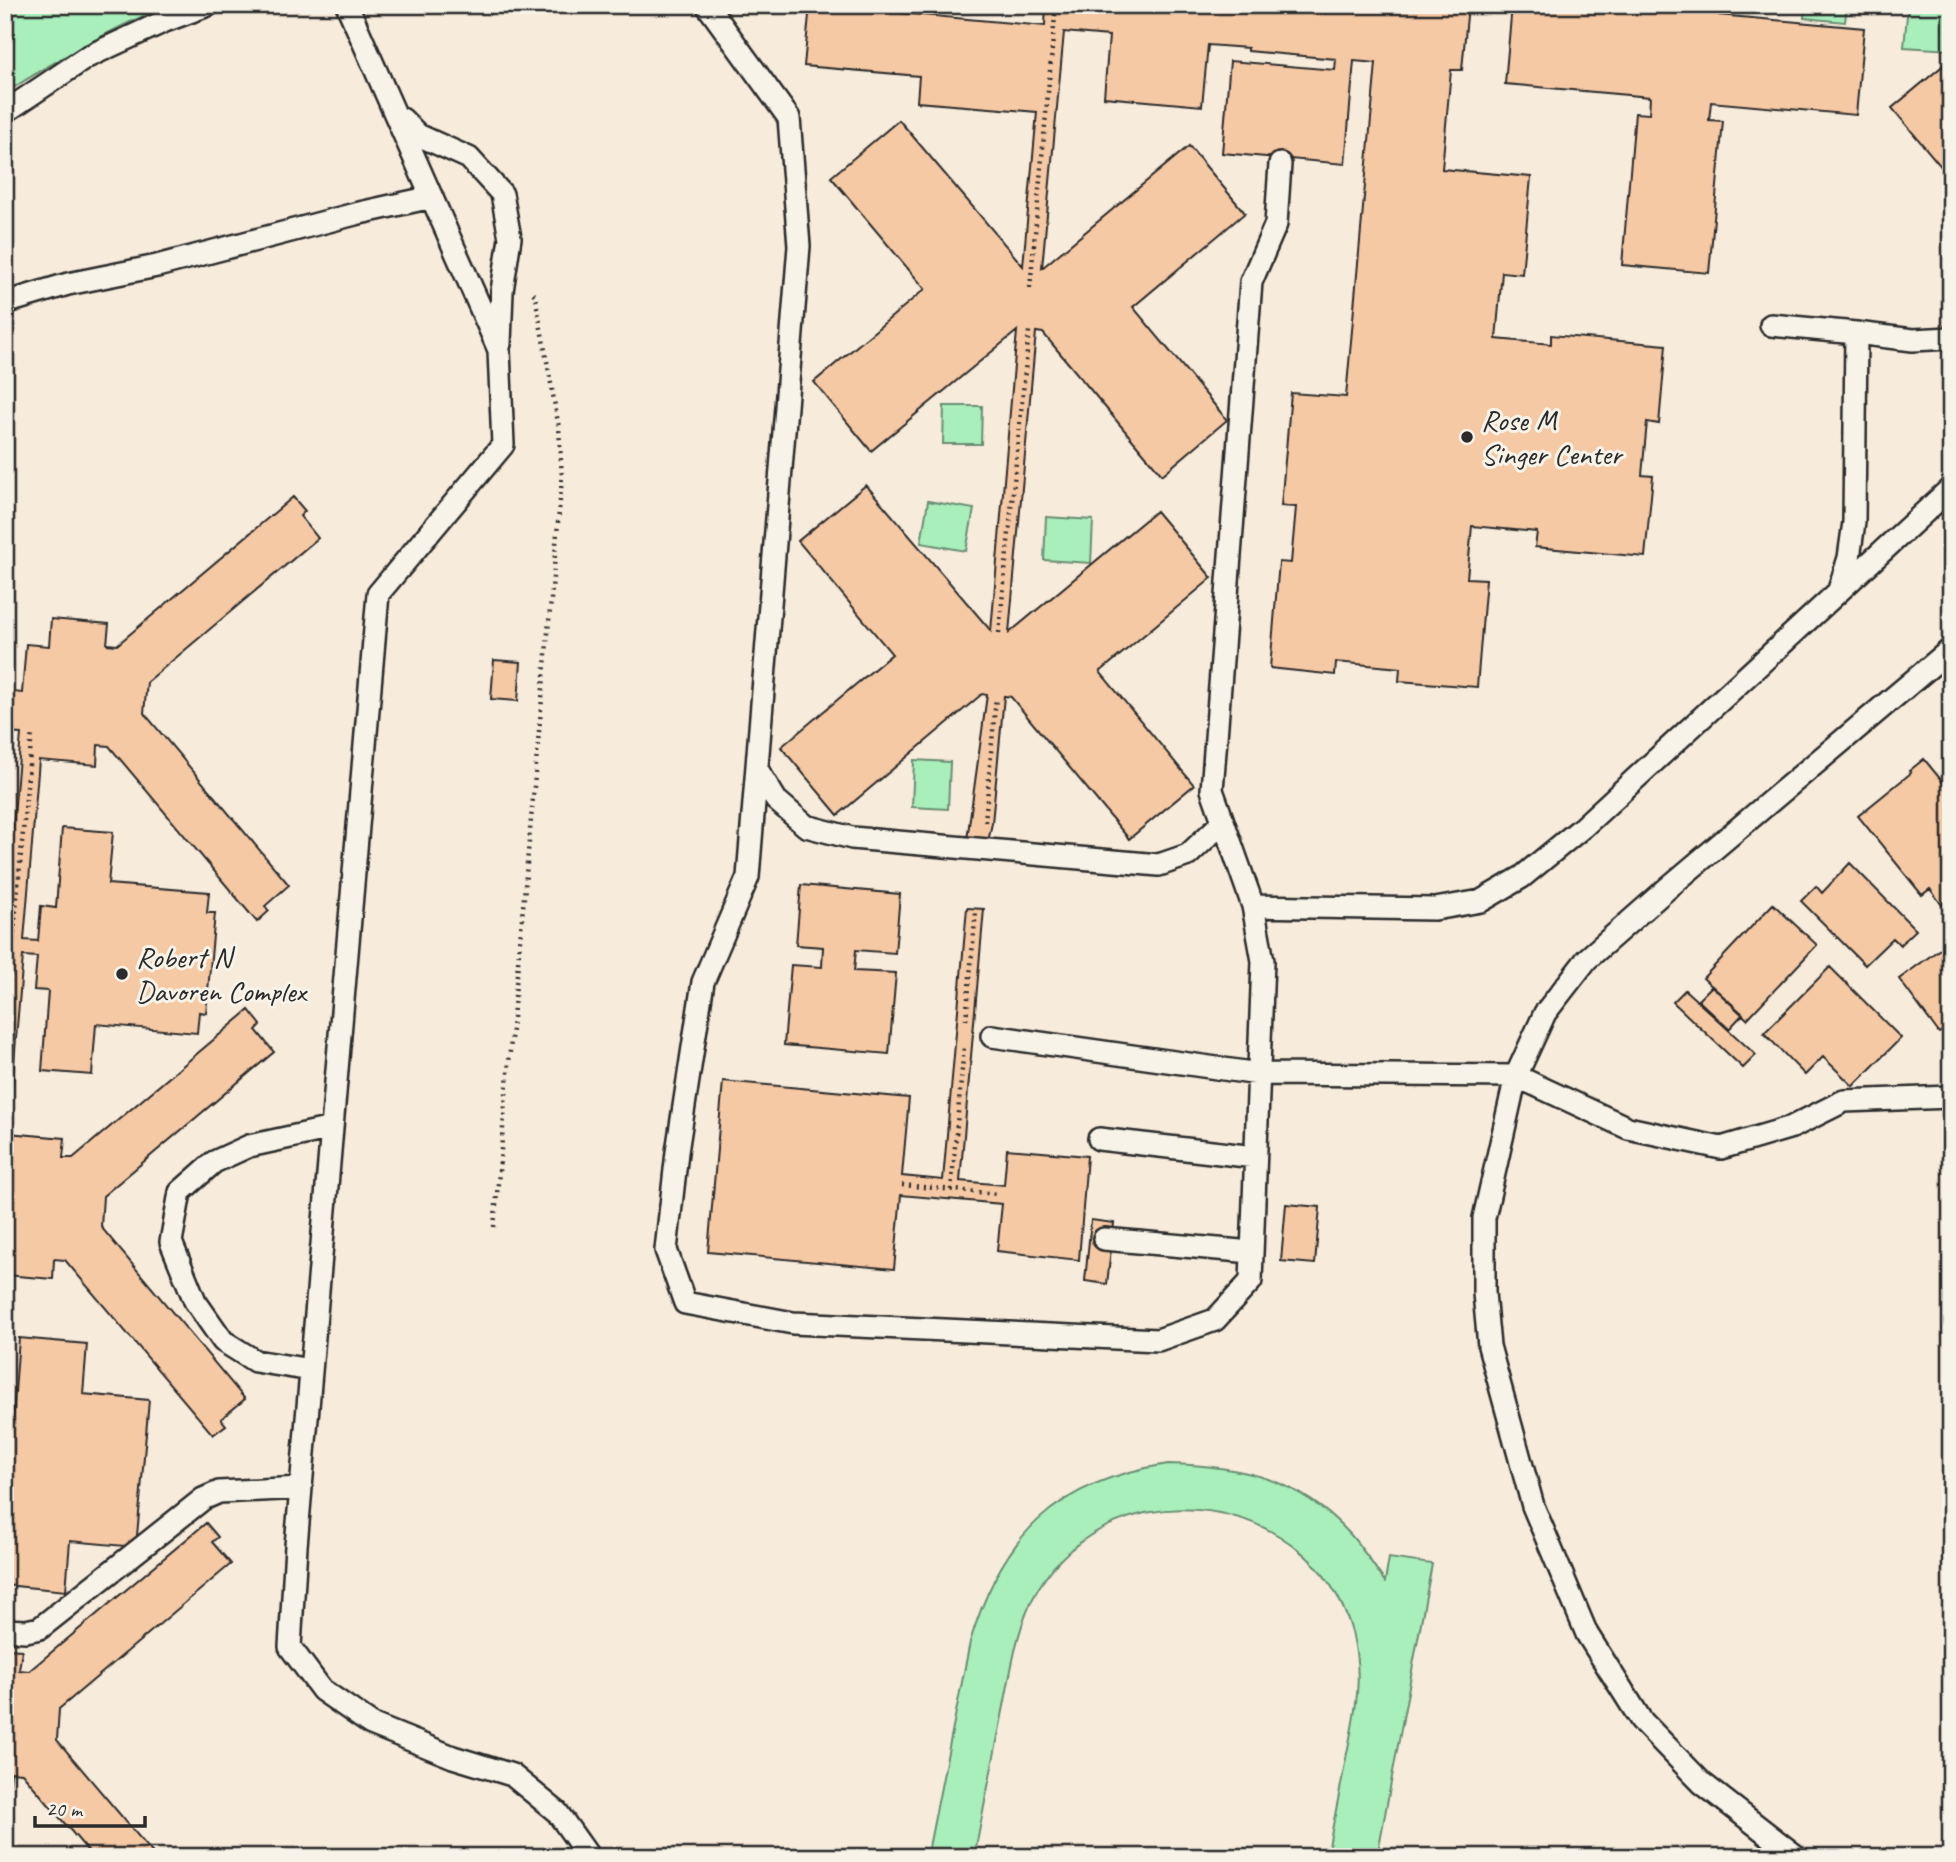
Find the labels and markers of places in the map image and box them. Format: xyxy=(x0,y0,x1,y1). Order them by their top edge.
place label: Rose M Singer Center xyxy=(1481,401,1624,473)
marker: Rose M Singer Center xyxy=(1459,429,1475,445)
place label: Robert N Davoren Complex xyxy=(136,938,308,1010)
marker: Robert N Davoren Complex xyxy=(114,966,130,982)

